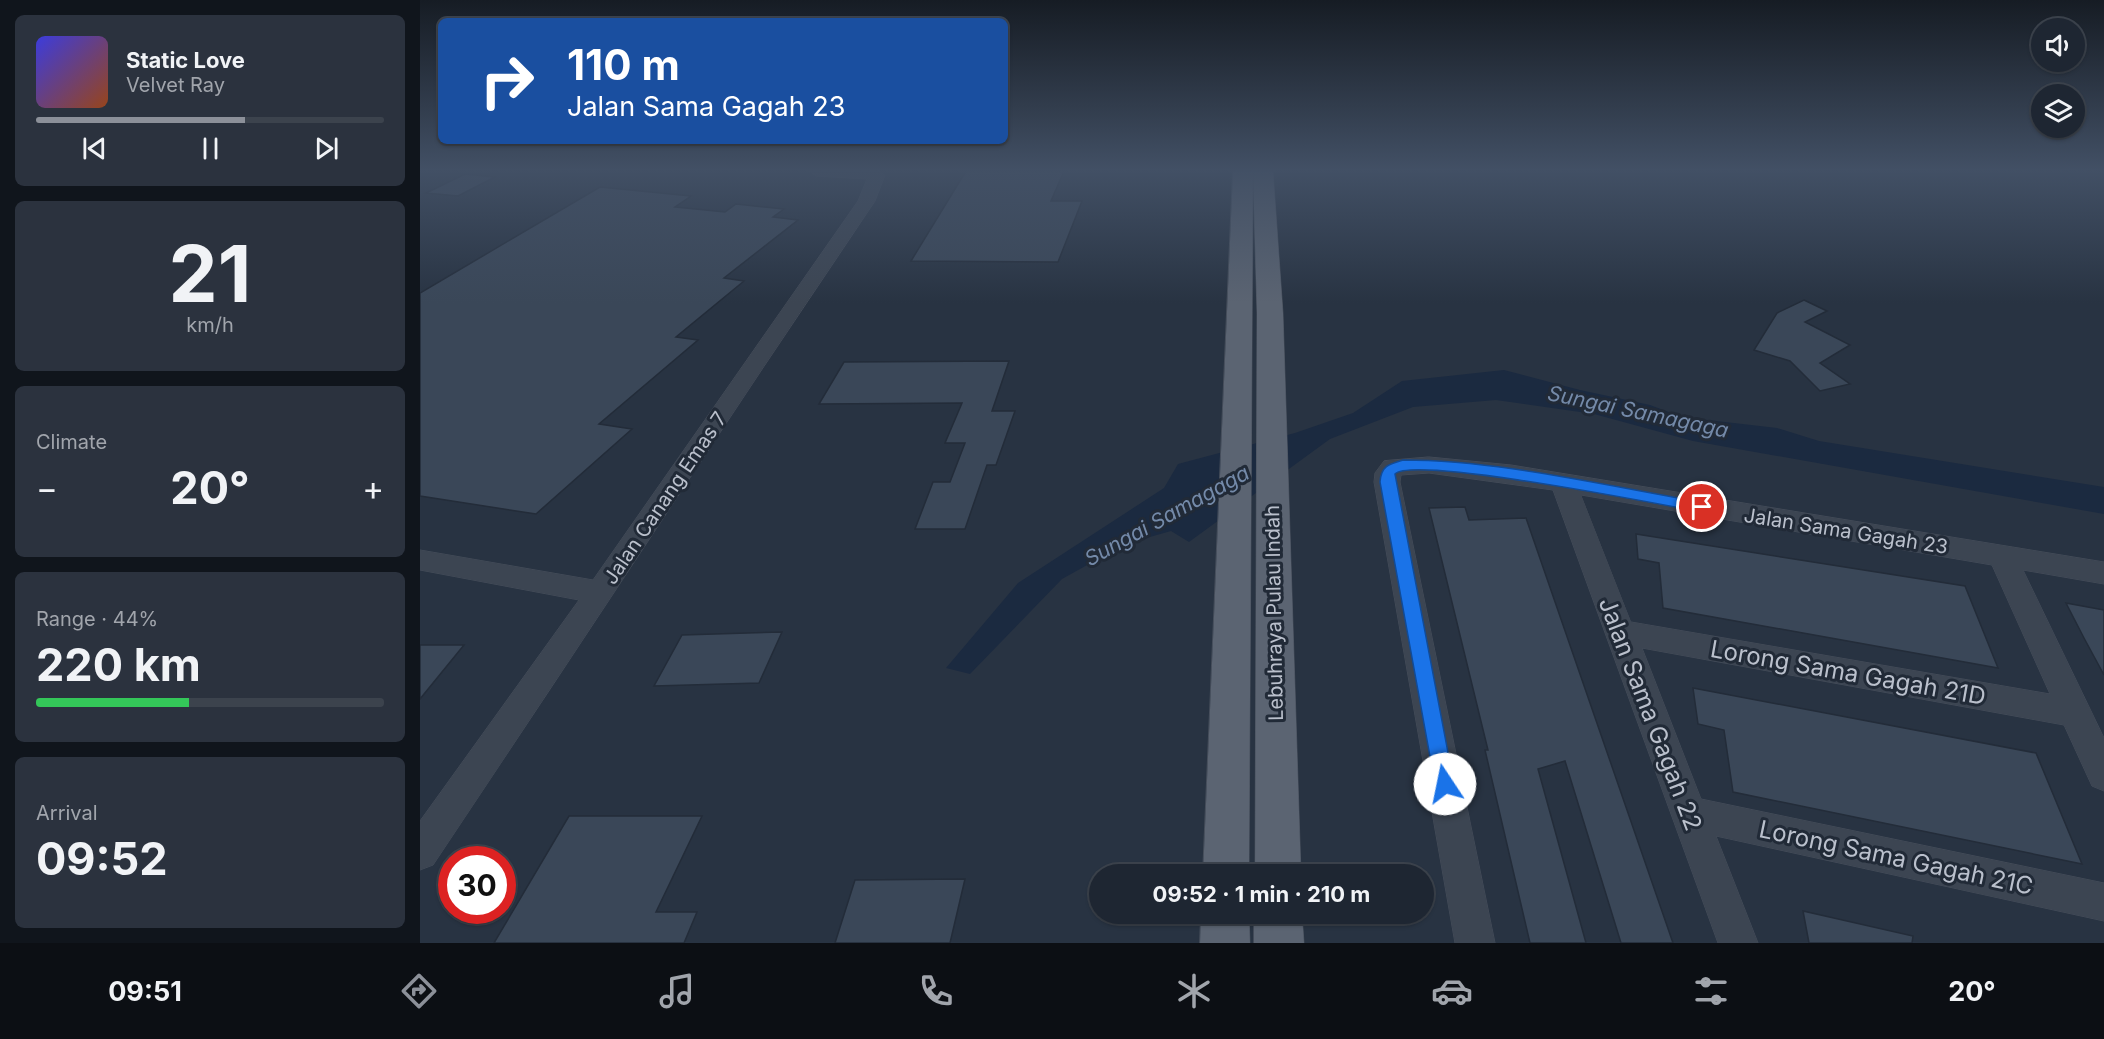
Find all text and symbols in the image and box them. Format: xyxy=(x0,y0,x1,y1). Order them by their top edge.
map controls xyxy=(2031,18,2085,138)
button: sound xyxy=(2031,18,2085,72)
text: 110 m xyxy=(567,39,680,90)
icon: right xyxy=(468,42,546,120)
text: Static Love xyxy=(126,47,245,73)
text: Velvet Ray xyxy=(126,73,225,97)
button: layers xyxy=(2031,84,2085,138)
text: Jalan Sama Gagah 23 xyxy=(567,90,845,123)
icon: previous xyxy=(78,132,111,165)
icon: pause xyxy=(194,132,227,165)
icon: next xyxy=(310,132,343,165)
text: 21 xyxy=(169,226,251,321)
text: km/h xyxy=(186,313,234,337)
water label: Sungai Samagaga xyxy=(1545,380,1731,443)
street label: Jalan Canang Emas 7 xyxy=(598,407,732,589)
text: Climate xyxy=(36,430,107,454)
text: 20° xyxy=(170,460,250,515)
water label: Sungai Samagaga xyxy=(1080,460,1253,571)
text: − xyxy=(36,468,58,508)
text: + xyxy=(362,468,384,508)
pin xyxy=(1676,481,1727,532)
icon: arrive xyxy=(1685,490,1718,523)
street label: Jalan Sama Gagah 23 xyxy=(1742,503,1950,559)
street label: Lebuhraya Pulau Indah xyxy=(1260,505,1288,721)
street label: Jalan Sama Gagah 22 xyxy=(1593,593,1708,834)
text: Range · 44% xyxy=(36,607,158,631)
street label: Lorong Sama Gagah 21D xyxy=(1708,634,1988,711)
text: 220 km xyxy=(36,637,201,692)
position arrow xyxy=(1413,752,1477,816)
text: Arrival xyxy=(36,801,98,825)
street label: Lorong Sama Gagah 21C xyxy=(1757,814,2036,901)
text: 09:52 xyxy=(36,831,168,886)
speed limit sign: 30 xyxy=(438,846,516,924)
text: 09:52 · 1 min · 210 m xyxy=(1153,881,1370,907)
icon: directions xyxy=(398,970,440,1012)
icon: music xyxy=(656,970,698,1012)
icon: phone xyxy=(915,970,957,1012)
icon: climate xyxy=(1173,970,1215,1012)
icon: car xyxy=(1431,970,1473,1012)
icon: filters xyxy=(1690,970,1732,1012)
text: 09:51 xyxy=(108,975,182,1008)
text: 20° xyxy=(1948,975,1996,1008)

